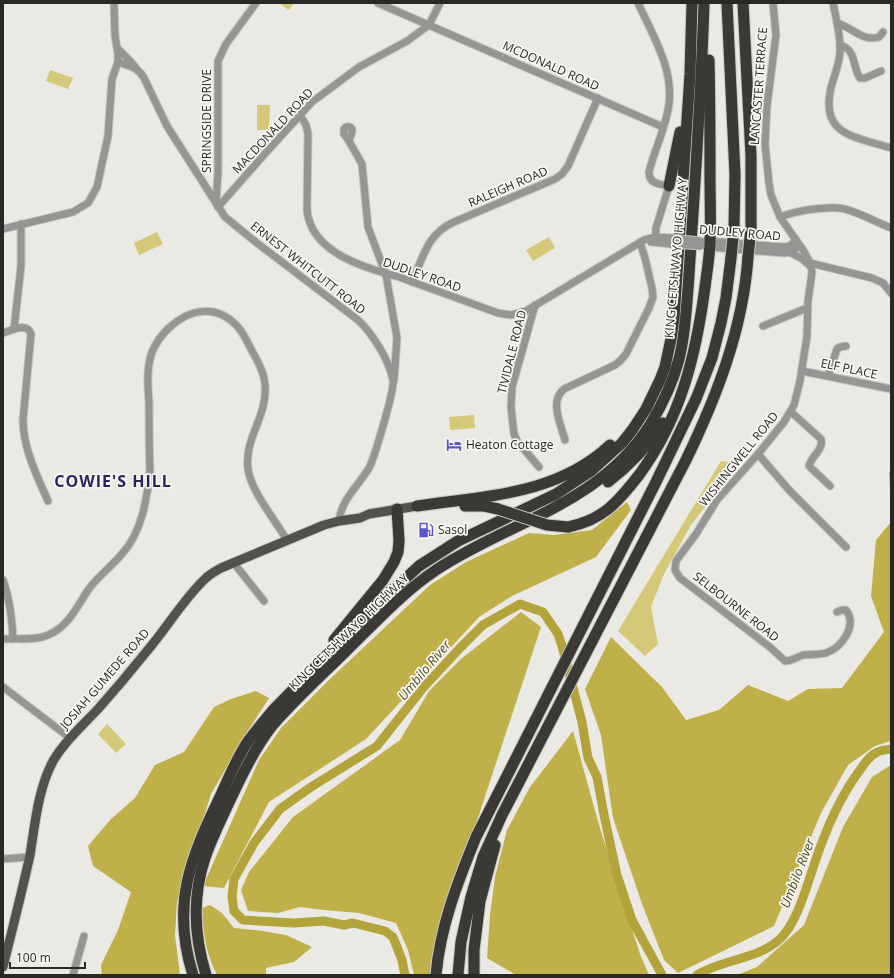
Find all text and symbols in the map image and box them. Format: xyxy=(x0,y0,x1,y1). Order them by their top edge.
street label: LANCASTER TERRACE xyxy=(746,26,771,146)
street label: MCDONALD ROAD xyxy=(500,37,602,94)
street label: SPRINGSIDE DRIVE xyxy=(198,69,215,173)
street label: MACDONALD ROAD xyxy=(228,84,317,177)
street label: RALEIGH ROAD xyxy=(465,162,550,211)
street label: KING CETSHWAYO HIGHWAY xyxy=(660,177,691,339)
street label: ERNEST WHITCUTT ROAD xyxy=(247,217,369,318)
street label: DUDLEY ROAD xyxy=(698,220,782,245)
street label: DUDLEY ROAD xyxy=(381,253,464,296)
street label: TIVIDALE ROAD xyxy=(493,308,530,396)
street label: ELF PLACE xyxy=(819,354,879,383)
street label: WISHINGWELL ROAD xyxy=(695,408,782,510)
hotel icon: Heaton Cottage xyxy=(445,436,463,454)
place label: Heaton Cottage xyxy=(466,436,554,453)
district label: COWIE'S HILL xyxy=(54,470,172,492)
fuel station icon: Sasol xyxy=(417,521,435,539)
place label: Sasol xyxy=(438,521,467,538)
street label: SELBOURNE ROAD xyxy=(690,568,783,646)
street label: KING CETSHWAYO HIGHWAY xyxy=(285,569,413,694)
street label: JOSIAH GUMEDE ROAD xyxy=(55,625,153,733)
water label: Umbilo River xyxy=(394,636,455,704)
water label: Umbilo River xyxy=(775,835,819,910)
scale bar xyxy=(10,944,85,970)
text: 100 m xyxy=(16,949,51,966)

